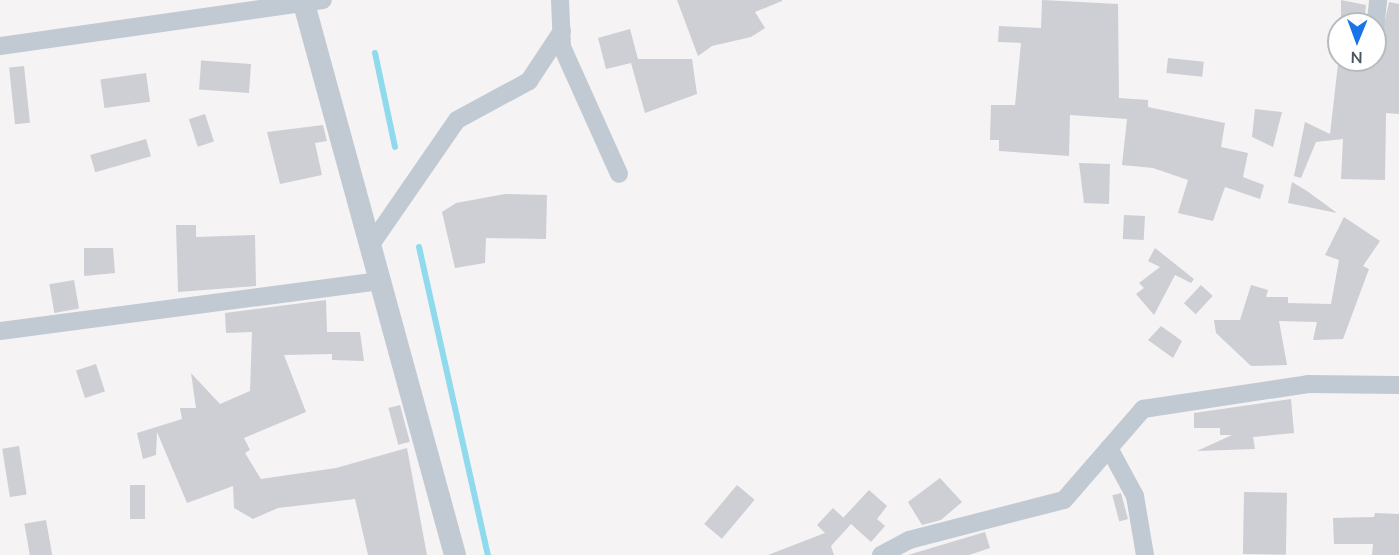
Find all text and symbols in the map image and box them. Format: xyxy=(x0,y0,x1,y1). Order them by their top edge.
north arrow xyxy=(1327,12,1387,72)
text: N xyxy=(1351,48,1363,68)

